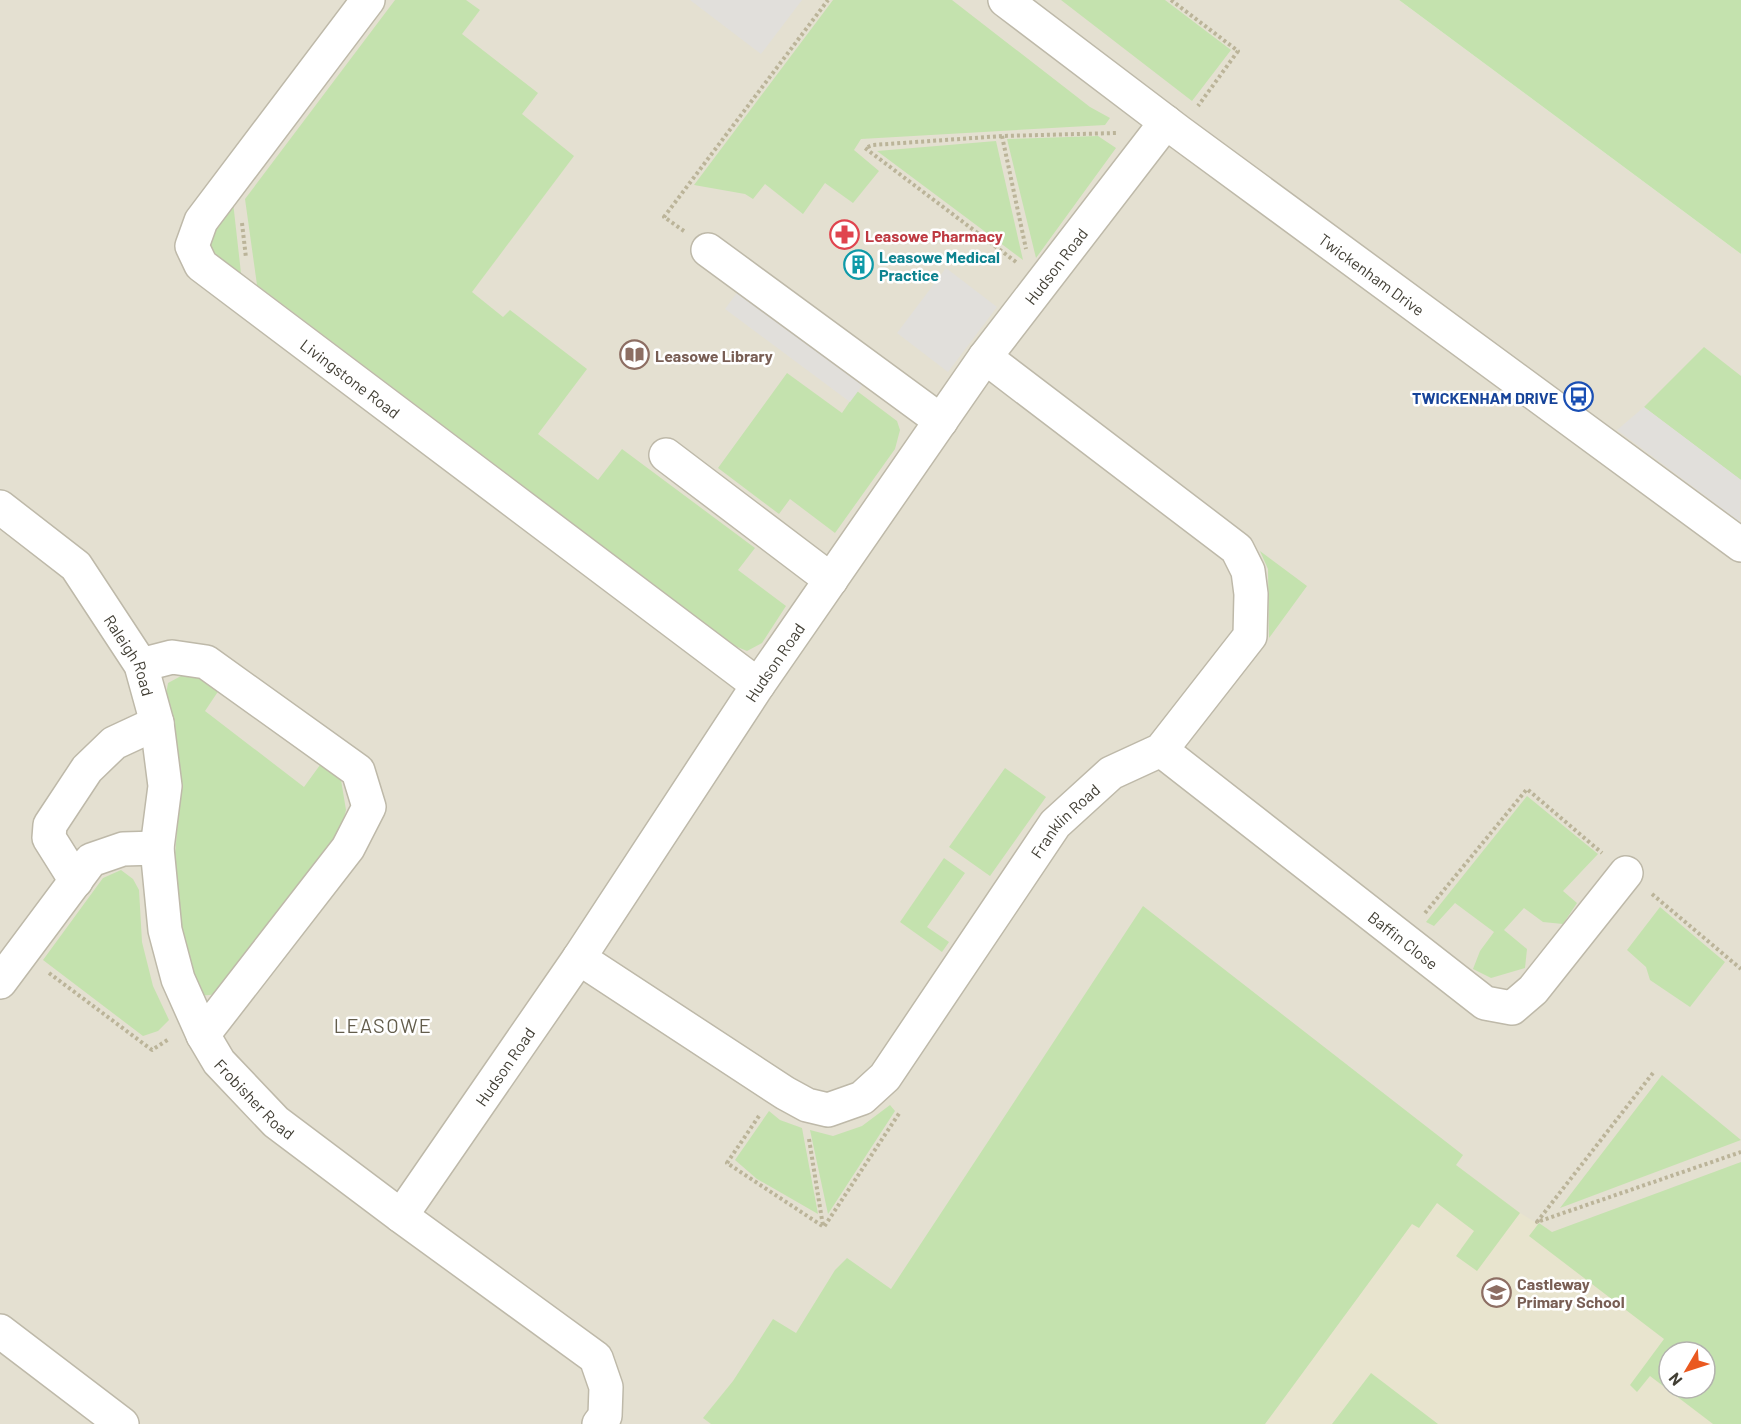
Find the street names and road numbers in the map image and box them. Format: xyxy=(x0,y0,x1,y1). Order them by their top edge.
street label: Hudson Road xyxy=(1020,224,1091,308)
street label: Twickenham Drive xyxy=(1316,229,1429,319)
street label: Livingstone Road xyxy=(297,334,404,421)
street label: Raleigh Road xyxy=(101,611,159,698)
street label: Hudson Road xyxy=(740,619,808,705)
street label: Franklin Road xyxy=(1026,779,1103,861)
street label: Baffin Close xyxy=(1365,906,1442,973)
street label: Hudson Road xyxy=(471,1023,538,1109)
street label: Frobisher Road xyxy=(211,1054,299,1142)

